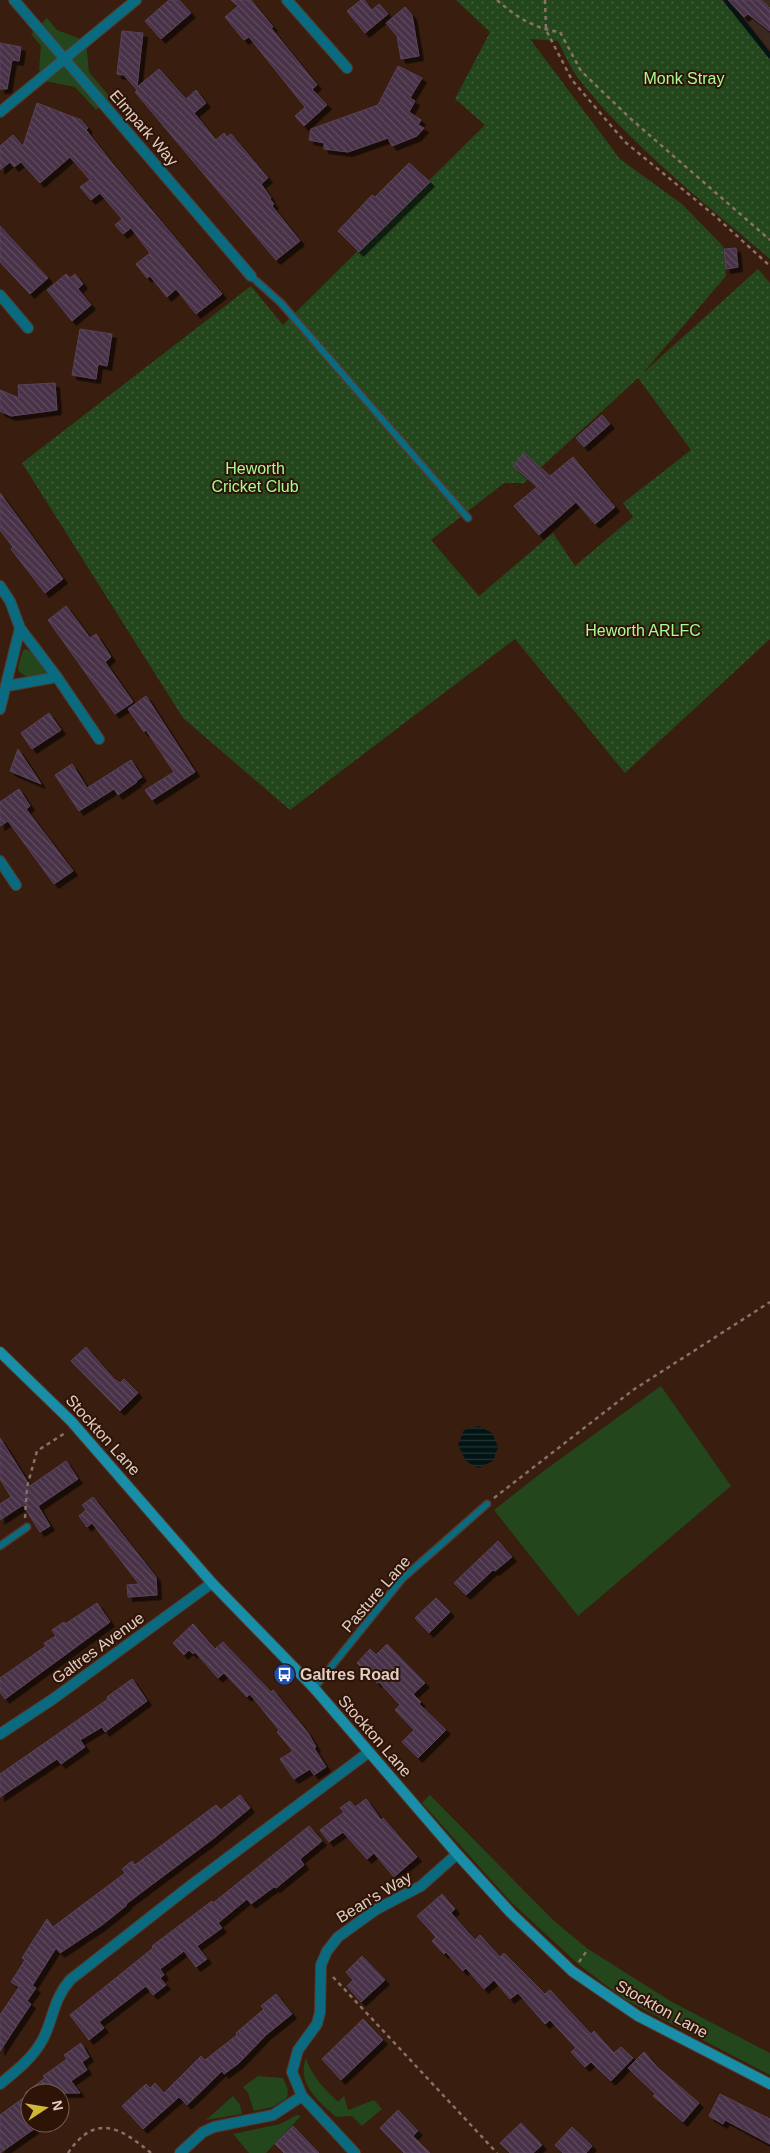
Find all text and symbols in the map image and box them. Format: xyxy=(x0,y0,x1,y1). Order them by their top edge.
park label: Monk Stray xyxy=(644,70,724,87)
street label: Elmpark Way xyxy=(107,87,181,169)
park label: Heworth Cricket Club xyxy=(211,460,299,495)
park label: Heworth ARLFC xyxy=(585,622,701,639)
street label: Stockton Lane xyxy=(62,1391,144,1479)
street label: Pasture Lane xyxy=(338,1552,414,1635)
street label: Galtres Avenue xyxy=(49,1609,147,1687)
bus stop icon: Galtres Road xyxy=(272,1662,296,1686)
place label: Galtres Road xyxy=(300,1666,400,1683)
street label: Stockton Lane xyxy=(335,1692,415,1780)
street label: Bean's Way xyxy=(334,1868,414,1926)
street label: Stockton Lane xyxy=(613,1977,711,2041)
north arrow xyxy=(20,2083,70,2133)
text: N xyxy=(49,2099,67,2112)

